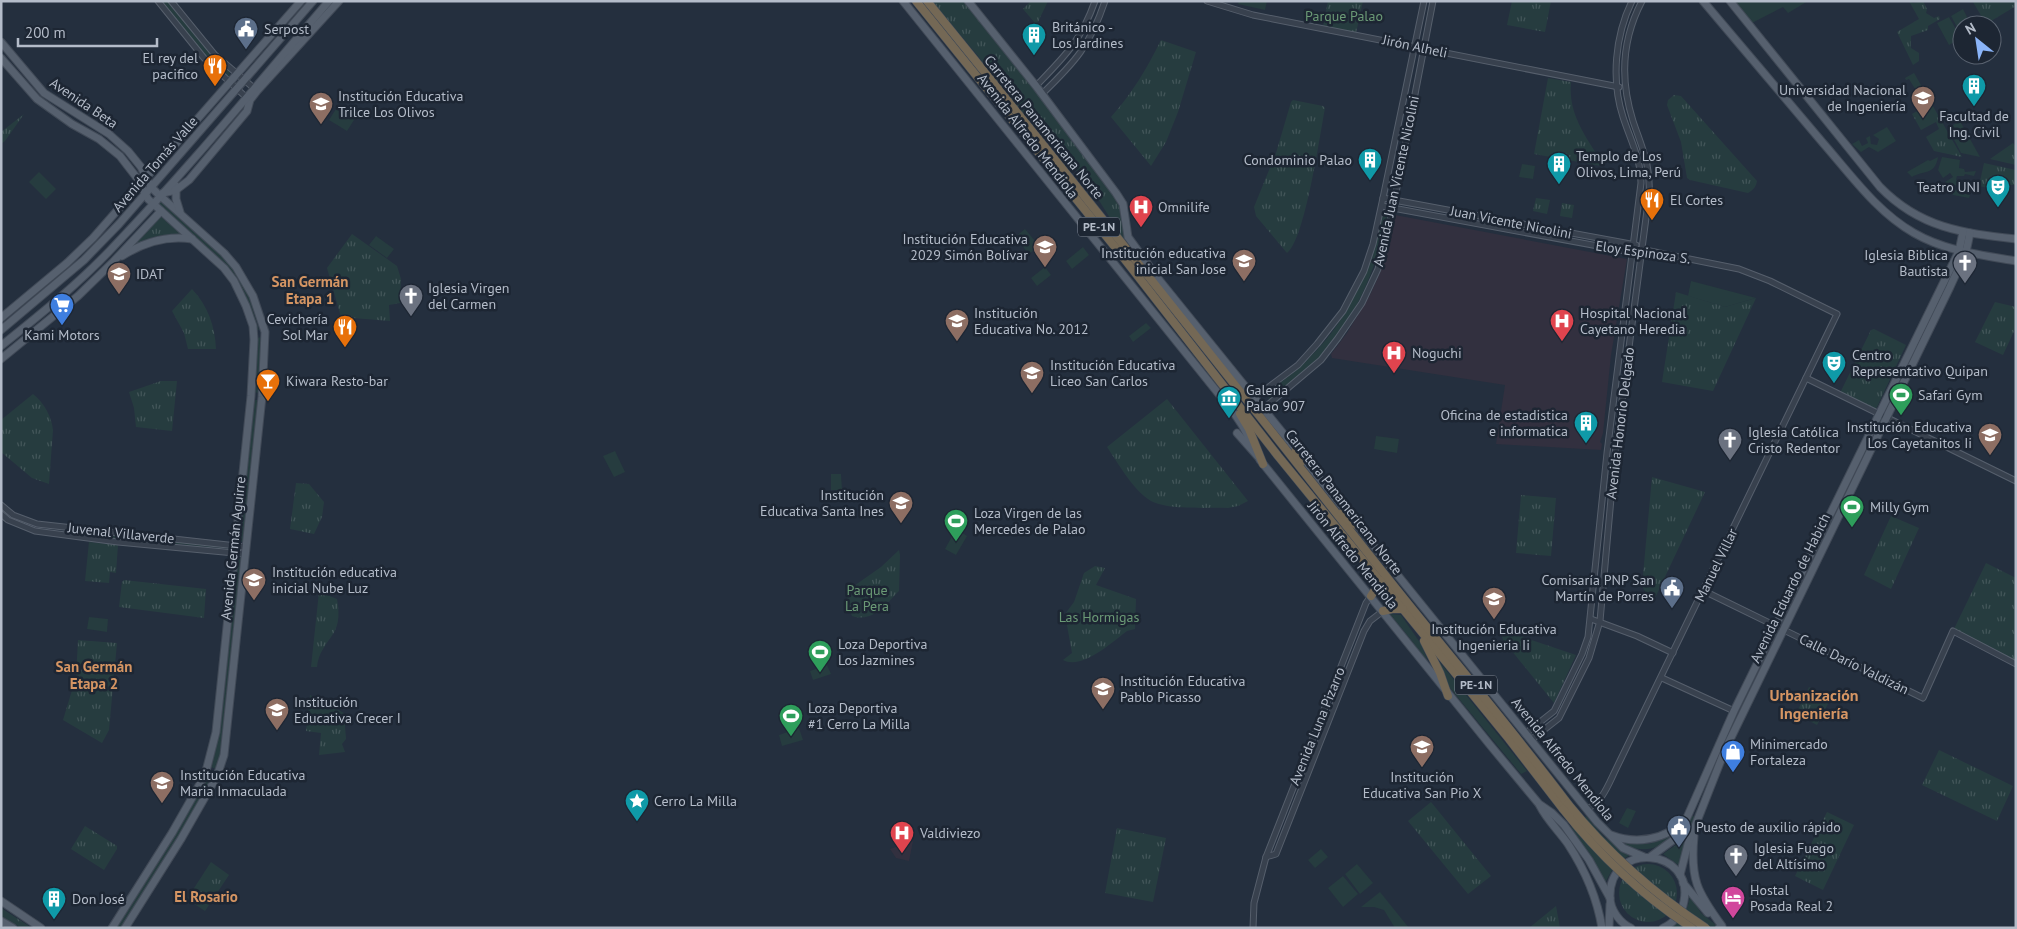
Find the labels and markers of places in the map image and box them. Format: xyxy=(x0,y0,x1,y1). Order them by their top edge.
public building icon: Serpost xyxy=(233,16,259,50)
place label: Británico - Los Jardines xyxy=(1052,18,1123,52)
place label: Serpost xyxy=(264,20,309,38)
building icon: Británico - Los Jardines xyxy=(1021,22,1047,56)
place label: El rey del pacifico xyxy=(143,49,198,83)
restaurant icon: El rey del pacifico xyxy=(202,53,228,87)
building icon: Facultad de Ing. Civil xyxy=(1961,73,1987,107)
place label: Universidad Nacional de Ingeniería xyxy=(1779,81,1906,115)
school or university icon: Universidad Nacional de Ingeniería xyxy=(1910,85,1936,119)
place label: Institución Educativa Trilce Los Olivos xyxy=(338,87,463,121)
school or university icon: Institución Educativa Trilce Los Olivos xyxy=(308,91,334,125)
place label: Facultad de Ing. Civil xyxy=(1939,107,2009,141)
building icon: Condominio Palao xyxy=(1357,147,1383,181)
place label: Templo de Los Olivos, Lima, Perú xyxy=(1576,147,1681,181)
place label: Condominio Palao xyxy=(1244,151,1352,169)
building icon: Templo de Los Olivos, Lima, Perú xyxy=(1546,151,1572,185)
theatre icon: Teatro UNI xyxy=(1985,174,2011,208)
place label: Teatro UNI xyxy=(1917,178,1980,196)
restaurant icon: El Cortes xyxy=(1639,187,1665,221)
place label: El Cortes xyxy=(1670,191,1723,209)
hospital icon: Omnilife xyxy=(1128,194,1154,228)
place label: Omnilife xyxy=(1158,198,1210,216)
place label: Institución Educativa 2029 Simón Bolívar xyxy=(903,230,1028,264)
school or university icon: Institución Educativa 2029 Simón Bolívar xyxy=(1032,234,1058,268)
place label: Institución educativa inicial San Jose xyxy=(1101,244,1226,278)
place label: Iglesia Biblica Bautista xyxy=(1864,246,1948,280)
school or university icon: Institución educativa inicial San Jose xyxy=(1231,248,1257,282)
church icon: Iglesia Biblica Bautista xyxy=(1952,250,1978,284)
school or university icon: IDAT xyxy=(106,261,132,295)
place label: IDAT xyxy=(136,265,164,283)
place label: Iglesia Virgen del Carmen xyxy=(428,279,509,313)
church icon: Iglesia Virgen del Carmen xyxy=(398,283,424,317)
supermarket icon: Kami Motors xyxy=(49,292,75,326)
place label: Institución Educativa No. 2012 xyxy=(974,304,1089,338)
place label: Hospital Nacional Cayetano Heredia xyxy=(1580,304,1686,338)
school or university icon: Institución Educativa No. 2012 xyxy=(944,308,970,342)
hospital icon: Hospital Nacional Cayetano Heredia xyxy=(1549,308,1575,342)
place label: Cevichería Sol Mar xyxy=(267,310,328,344)
restaurant icon: Cevichería Sol Mar xyxy=(332,314,358,348)
place label: Kami Motors xyxy=(24,326,100,344)
hospital icon: Noguchi xyxy=(1381,340,1407,374)
place label: Noguchi xyxy=(1412,344,1462,362)
place label: Centro Representativo Quipan xyxy=(1852,346,1988,380)
theatre icon: Centro Representativo Quipan xyxy=(1821,350,1847,384)
place label: Institución Educativa Liceo San Carlos xyxy=(1050,356,1175,390)
school or university icon: Institución Educativa Liceo San Carlos xyxy=(1019,360,1045,394)
bar icon: Kiwara Resto-bar xyxy=(255,368,281,402)
place label: Kiwara Resto-bar xyxy=(286,372,388,390)
place label: Galeria Palao 907 xyxy=(1246,381,1305,415)
sports icon: Safari Gym xyxy=(1888,382,1914,416)
museum icon: Galeria Palao 907 xyxy=(1216,385,1242,419)
place label: Safari Gym xyxy=(1918,386,1983,404)
place label: Oficina de estadistica e informatica xyxy=(1440,406,1568,440)
building icon: Oficina de estadistica e informatica xyxy=(1573,410,1599,444)
place label: Institución Educativa Los Cayetanitos Ii xyxy=(1847,418,1972,452)
school or university icon: Institución Educativa Los Cayetanitos Ii xyxy=(1977,422,2003,456)
place label: Iglesia Católica Cristo Redentor xyxy=(1748,423,1840,457)
church icon: Iglesia Católica Cristo Redentor xyxy=(1717,427,1743,461)
place label: Institución Educativa Santa Ines xyxy=(760,486,884,520)
school or university icon: Institución Educativa Santa Ines xyxy=(888,490,914,524)
sports icon: Milly Gym xyxy=(1839,494,1865,528)
place label: Milly Gym xyxy=(1870,498,1929,516)
place label: Loza Virgen de las Mercedes de Palao xyxy=(974,504,1086,538)
sports icon: Loza Virgen de las Mercedes de Palao xyxy=(943,508,969,542)
place label: Institución educativa inicial Nube Luz xyxy=(272,563,397,597)
school or university icon: Institución educativa inicial Nube Luz xyxy=(241,567,267,601)
place label: Comisaría PNP San Martín de Porres xyxy=(1542,571,1654,605)
public building icon: Comisaría PNP San Martín de Porres xyxy=(1659,575,1685,609)
school or university icon: Institución Educativa Ingenieria Ii xyxy=(1481,586,1507,620)
place label: Institución Educativa Ingenieria Ii xyxy=(1431,620,1557,654)
place label: Loza Deportiva Los Jazmines xyxy=(838,635,927,669)
sports icon: Loza Deportiva Los Jazmines xyxy=(807,639,833,673)
place label: Institución Educativa Pablo Picasso xyxy=(1120,672,1245,706)
school or university icon: Institución Educativa Pablo Picasso xyxy=(1090,676,1116,710)
place label: Institución Educativa Crecer I xyxy=(294,693,401,727)
school or university icon: Institución Educativa Crecer I xyxy=(264,697,290,731)
place label: Loza Deportiva #1 Cerro La Milla xyxy=(808,699,910,733)
sports icon: Loza Deportiva #1 Cerro La Milla xyxy=(778,703,804,737)
school or university icon: Institución Educativa San Pio X xyxy=(1409,734,1435,768)
place label: Minimercado Fortaleza xyxy=(1750,735,1828,769)
shop icon: Minimercado Fortaleza xyxy=(1720,739,1746,773)
place label: Institución Educativa Maria Inmaculada xyxy=(180,766,305,800)
place label: Institución Educativa San Pio X xyxy=(1363,768,1482,802)
school or university icon: Institución Educativa Maria Inmaculada xyxy=(149,770,175,804)
place icon: Cerro La Milla xyxy=(624,788,650,822)
place label: Cerro La Milla xyxy=(654,792,737,810)
public building icon: Puesto de auxilio rápido xyxy=(1666,814,1692,848)
place label: Puesto de auxilio rápido xyxy=(1696,818,1841,836)
hospital icon: Valdiviezo xyxy=(889,820,915,854)
place label: Valdiviezo xyxy=(919,824,981,842)
place label: Iglesia Fuego del Altísimo xyxy=(1754,839,1834,873)
church icon: Iglesia Fuego del Altísimo xyxy=(1723,843,1749,877)
place label: Hostal Posada Real 2 xyxy=(1750,881,1833,915)
hotel icon: Hostal Posada Real 2 xyxy=(1720,885,1746,919)
building icon: Don José xyxy=(41,886,67,920)
place label: Don José xyxy=(72,890,125,908)

